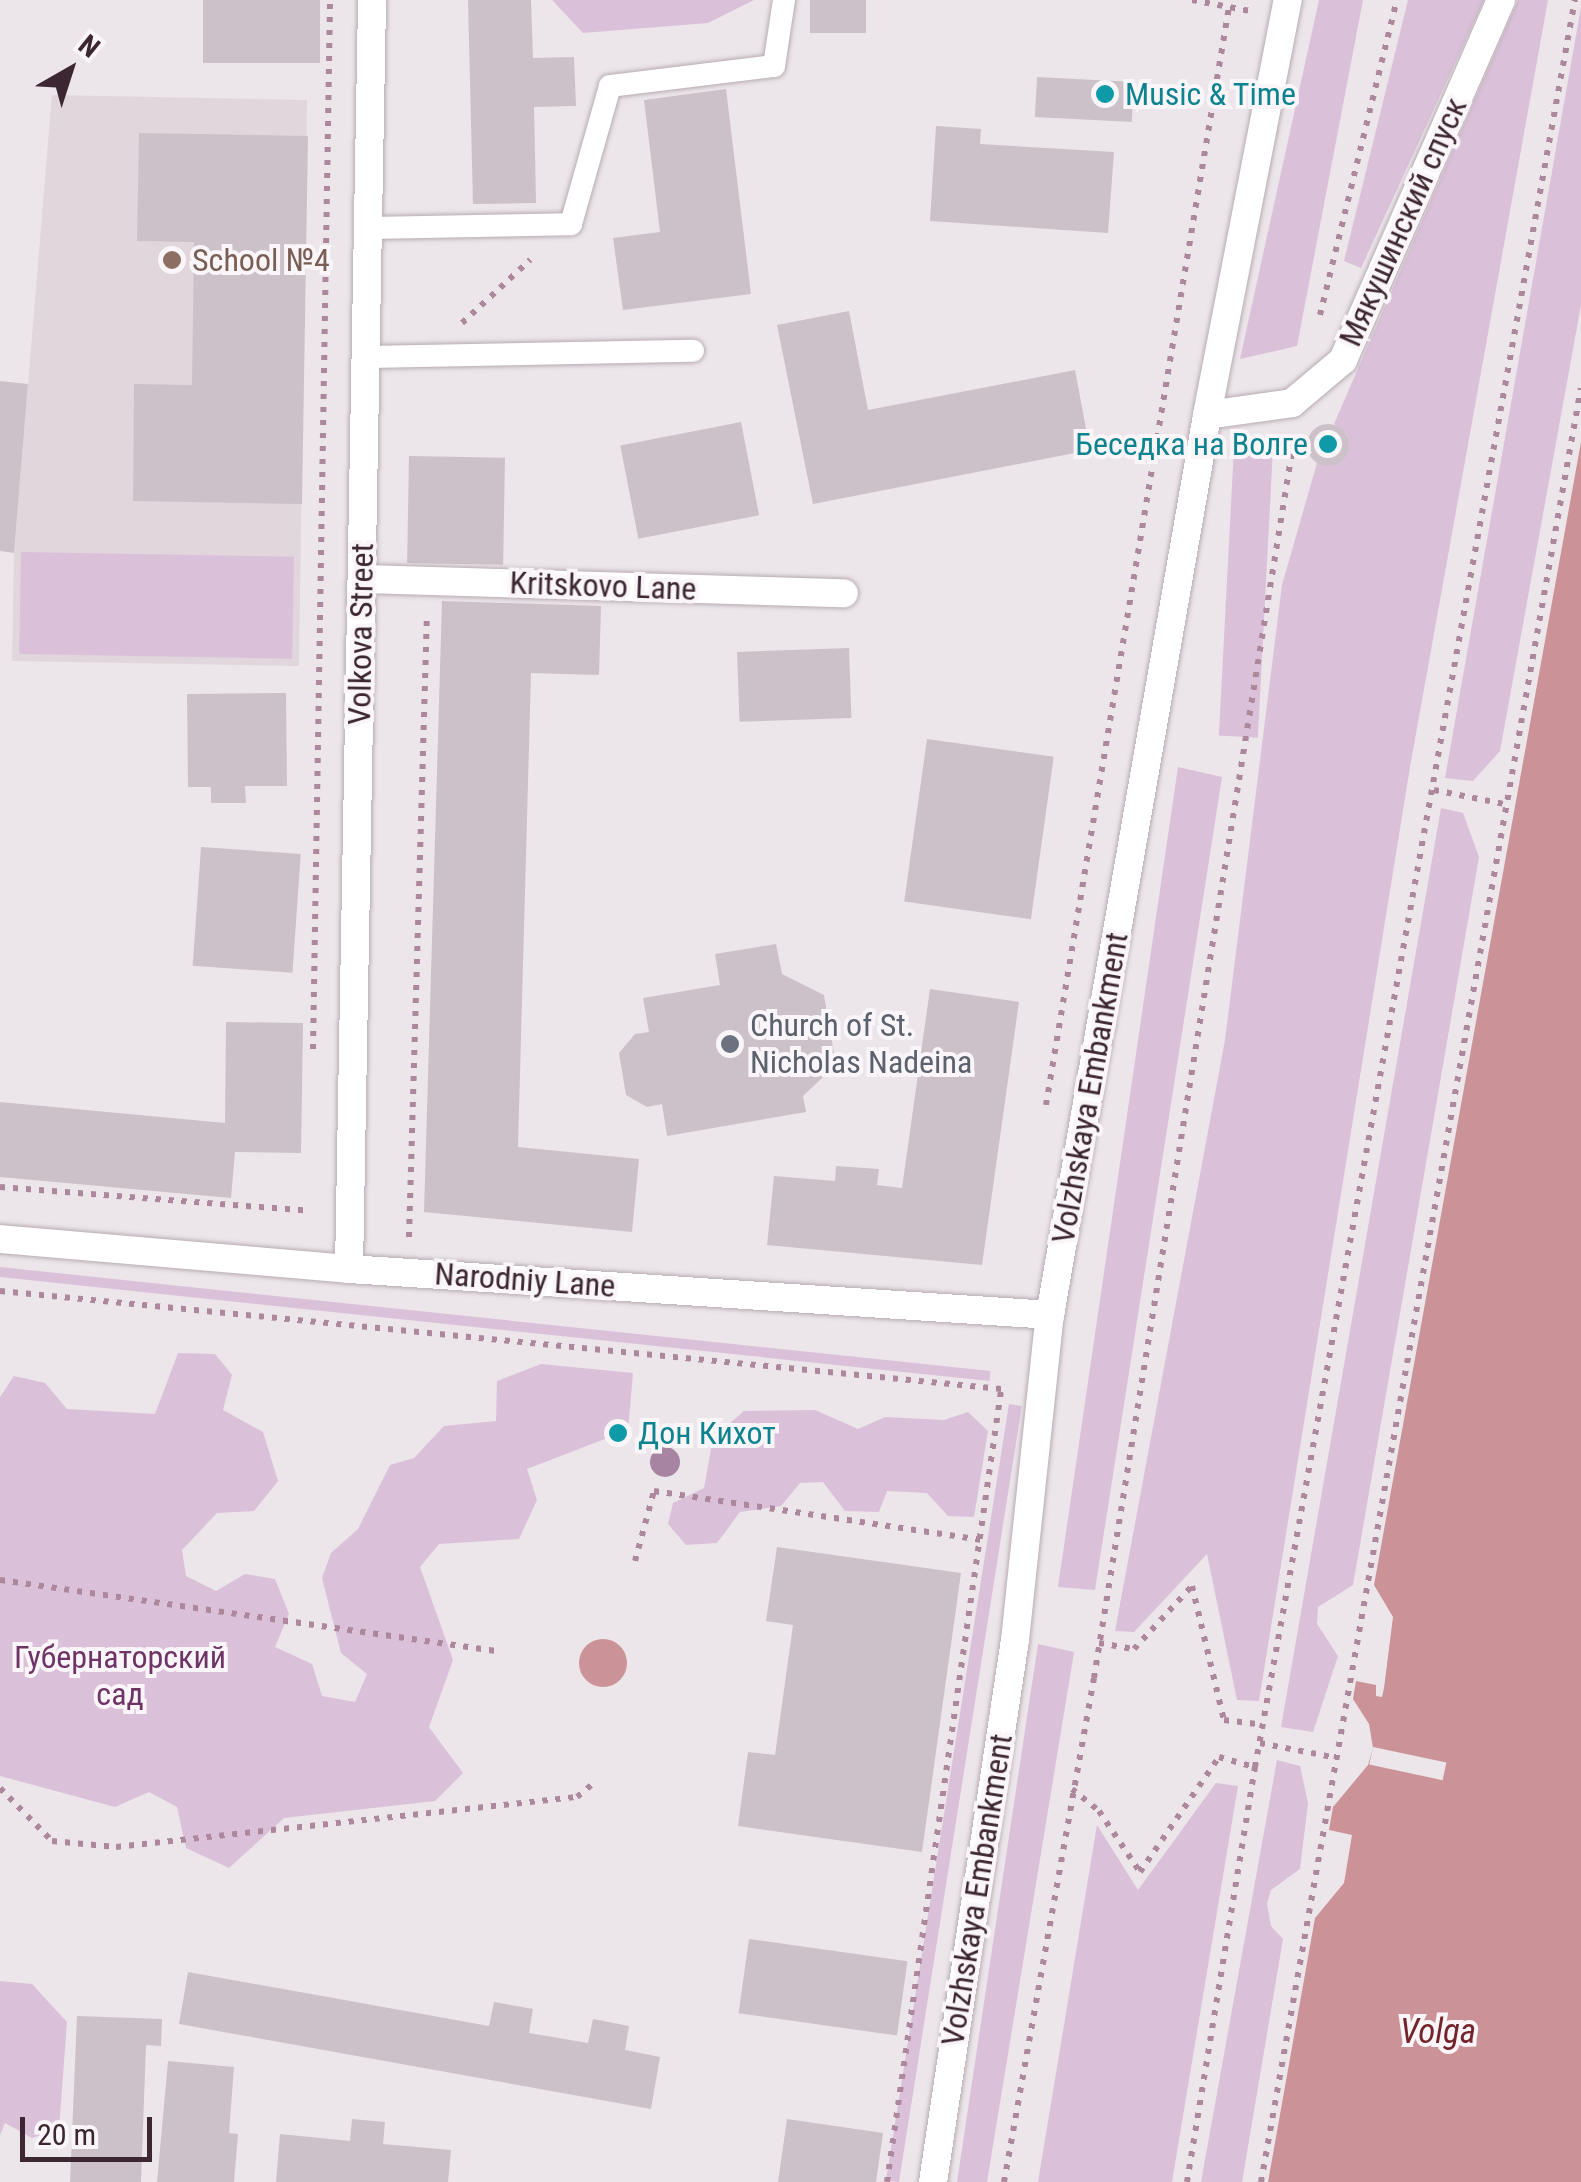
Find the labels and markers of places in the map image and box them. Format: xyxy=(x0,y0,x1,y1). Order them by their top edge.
place label: Music & Time xyxy=(1125,75,1297,113)
marker: Music & Time xyxy=(1094,83,1116,105)
place label: School №4 xyxy=(192,241,330,279)
marker: School №4 xyxy=(161,249,183,271)
place label: Беседка на Волге xyxy=(1075,425,1308,463)
marker: Беседка на Волге xyxy=(1317,433,1339,455)
place label: Church of St. Nicholas Nadeina xyxy=(750,1007,972,1082)
marker: Church of St. Nicholas Nadeina xyxy=(719,1033,741,1055)
place label: Дон Кихот xyxy=(638,1414,776,1452)
marker: Дон Кихот xyxy=(607,1422,629,1444)

